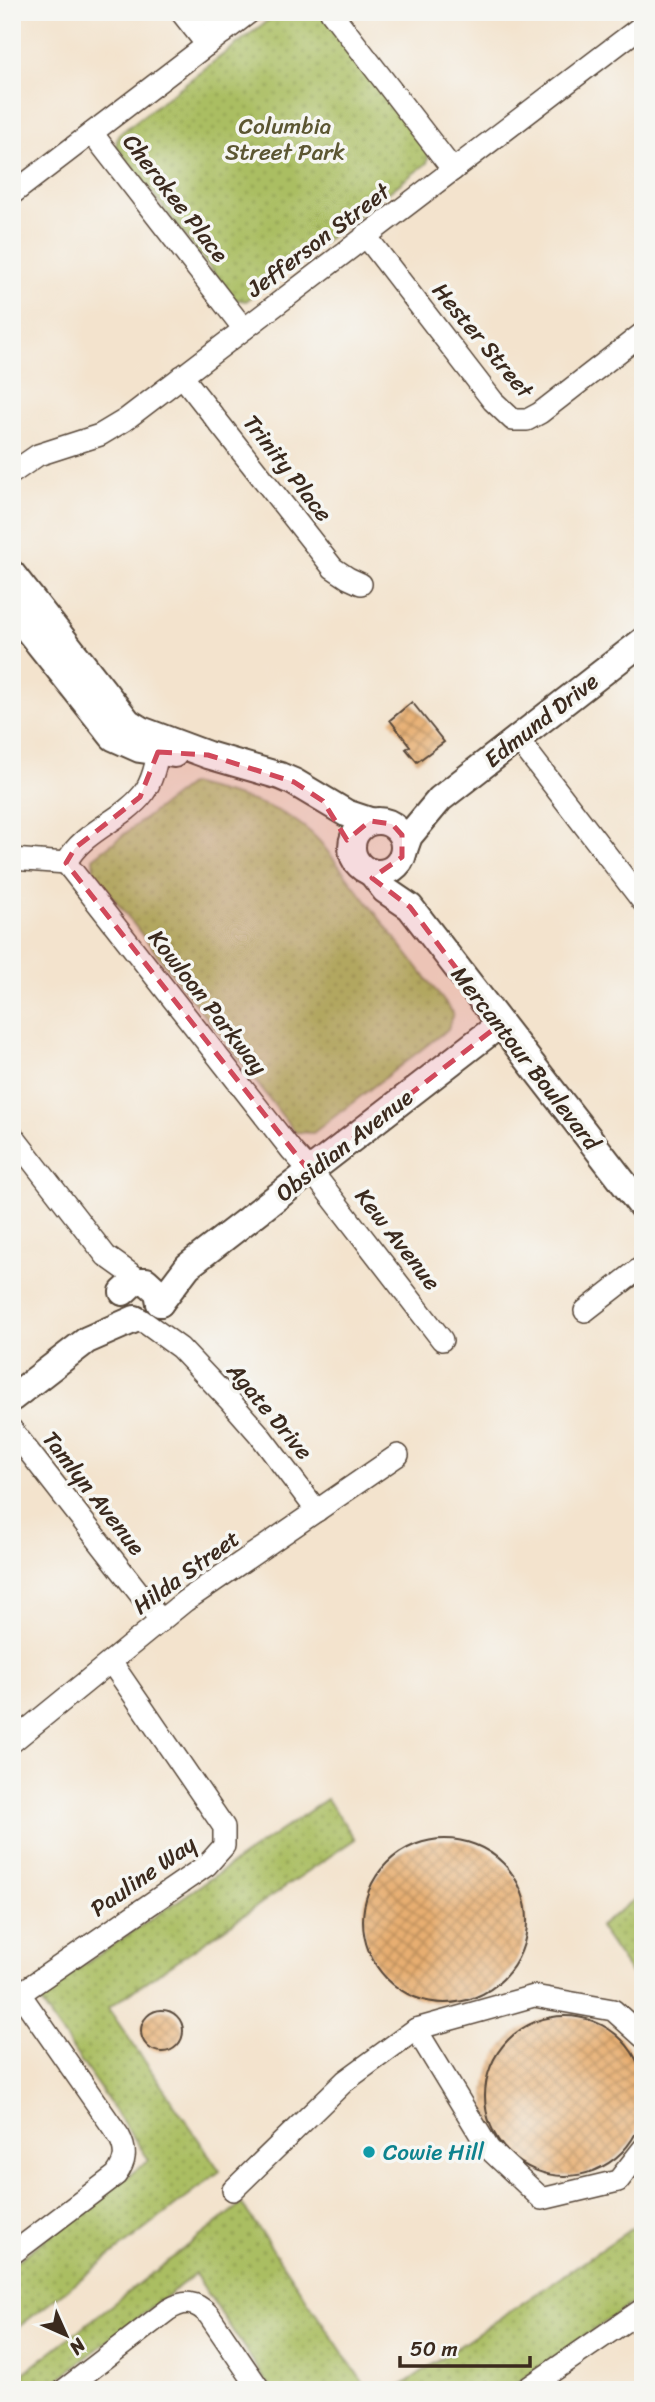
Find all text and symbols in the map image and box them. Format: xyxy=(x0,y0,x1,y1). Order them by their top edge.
park label: Columbia Street Park xyxy=(225,106,345,173)
street label: Cherokee Place xyxy=(112,125,239,272)
street label: Jefferson Street xyxy=(237,171,401,309)
street label: Hester Street xyxy=(421,273,545,409)
street label: Trinity Place xyxy=(232,405,343,531)
street label: Edmund Drive xyxy=(475,662,608,779)
street label: Kowloon Parkway xyxy=(137,920,278,1084)
street label: Mercantour Boulevard xyxy=(440,957,612,1161)
street label: Obsidian Avenue xyxy=(266,1078,422,1213)
street label: Kew Avenue xyxy=(344,1179,451,1300)
street label: Agate Drive xyxy=(215,1352,323,1470)
street label: Tamlyn Avenue xyxy=(31,1422,156,1565)
street label: Hilda Street xyxy=(124,1519,249,1626)
street label: Pauline Way xyxy=(82,1825,205,1928)
place label: Cowie Hill xyxy=(383,2132,485,2173)
marker: Cowie Hill xyxy=(361,2144,377,2160)
north arrow xyxy=(32,2300,102,2370)
scale bar xyxy=(400,2325,529,2369)
text: N xyxy=(61,2330,95,2364)
text: 50 m xyxy=(410,2330,458,2368)

